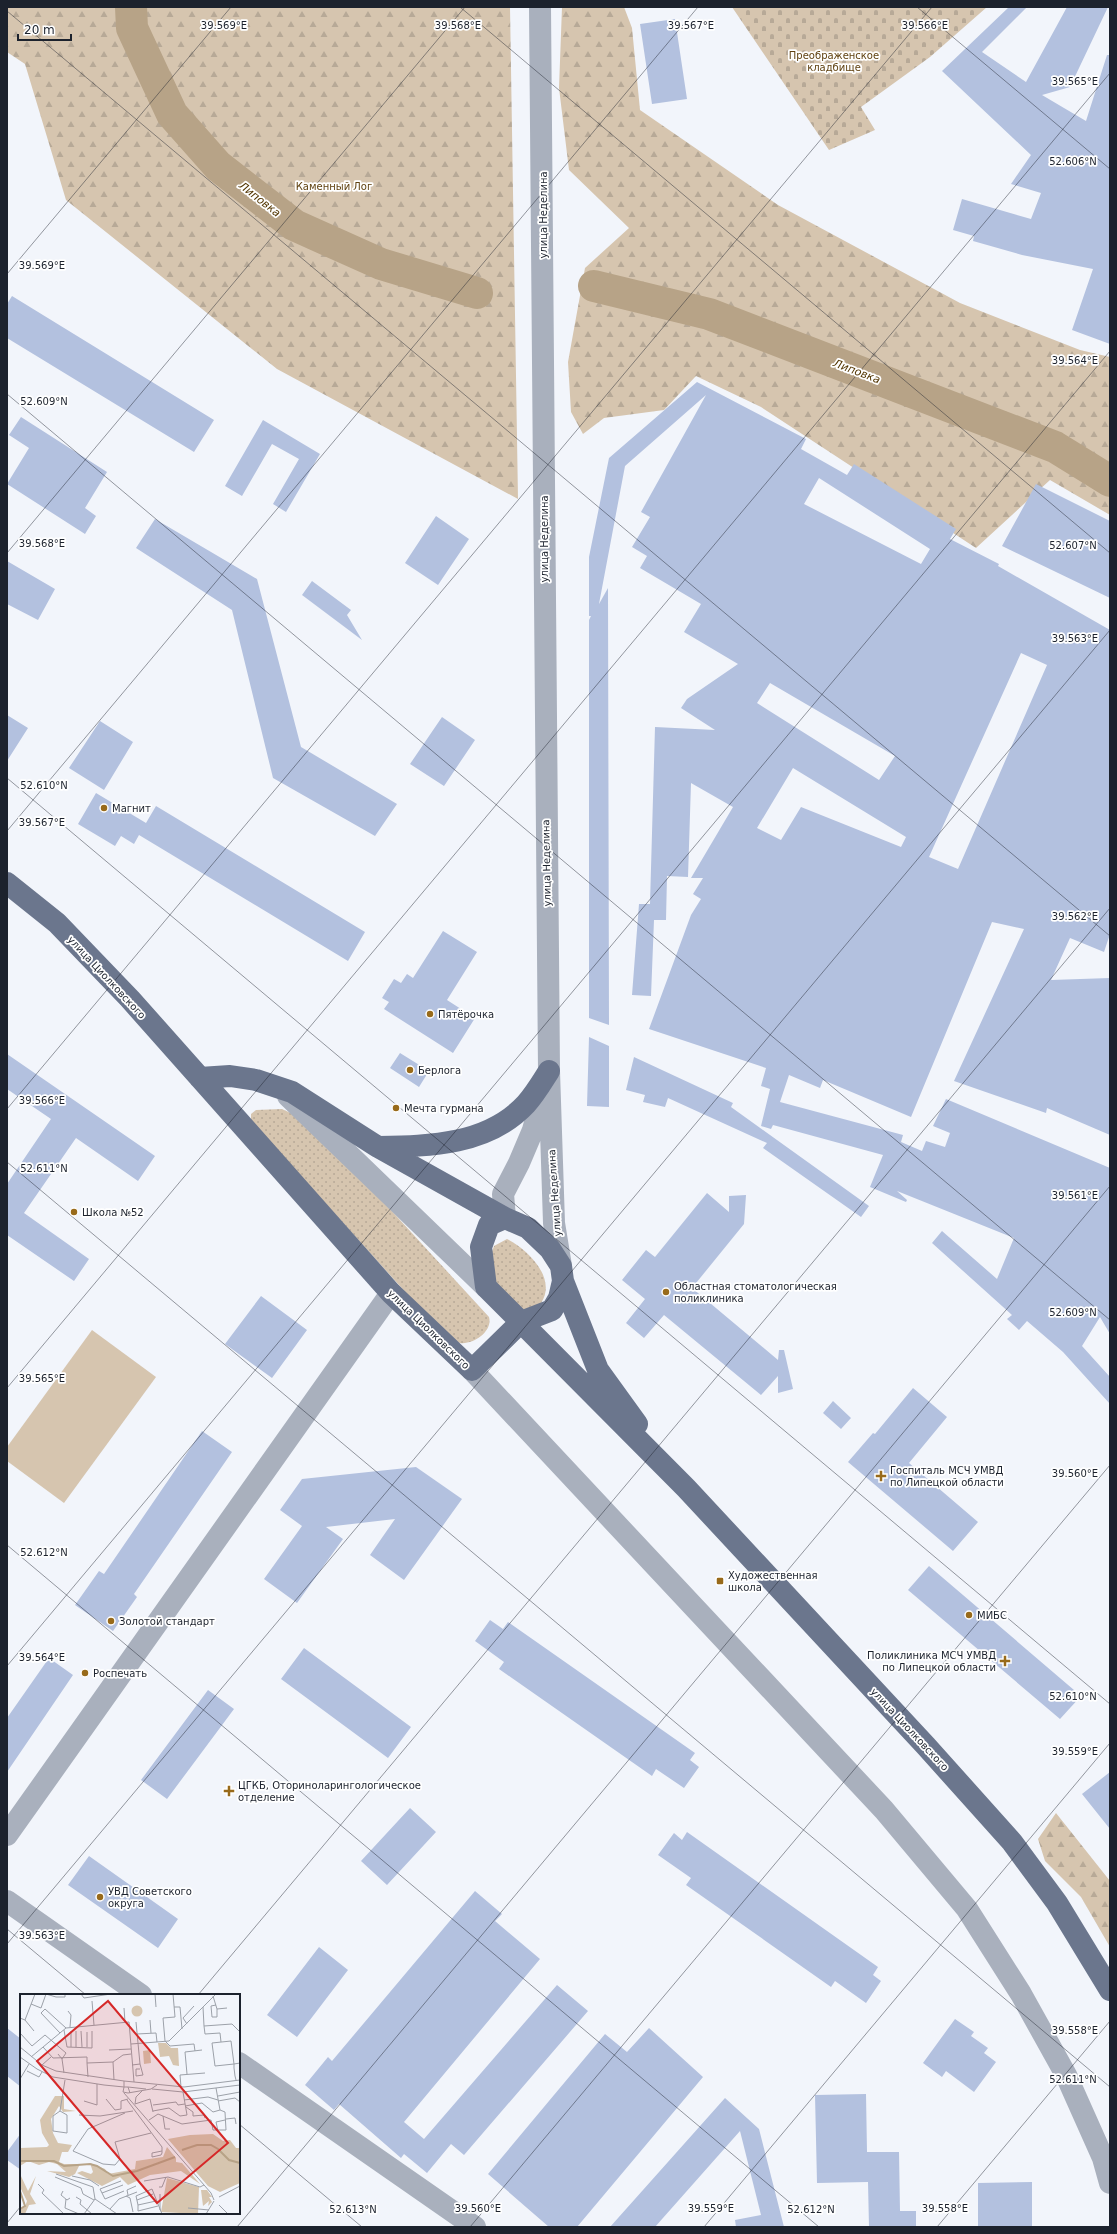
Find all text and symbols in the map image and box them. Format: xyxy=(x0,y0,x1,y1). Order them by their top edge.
scale bar xyxy=(18,16,71,42)
text: 39.569°E xyxy=(201,20,247,31)
text: 39.568°E xyxy=(435,20,481,31)
text: 39.567°E xyxy=(668,20,714,31)
text: 39.566°E xyxy=(902,20,948,31)
text: 20 m xyxy=(24,23,55,37)
park label: Преображенское кладбище xyxy=(789,50,879,73)
text: 39.565°E xyxy=(1052,76,1098,87)
text: 52.606°N xyxy=(1049,156,1097,167)
street label: улица Неделина xyxy=(538,171,549,259)
water label: Липовка xyxy=(236,179,283,220)
park label: Каменный Лог xyxy=(296,181,372,192)
text: 39.569°E xyxy=(19,260,65,271)
text: 39.564°E xyxy=(1052,355,1098,366)
water label: Липовка xyxy=(831,356,882,386)
text: 52.609°N xyxy=(20,396,68,407)
street label: улица Неделина xyxy=(539,495,550,583)
text: 39.568°E xyxy=(19,538,65,549)
text: 52.607°N xyxy=(1049,540,1097,551)
text: 39.563°E xyxy=(1052,633,1098,644)
text: 52.610°N xyxy=(20,780,68,791)
marker: Магнит xyxy=(99,803,109,813)
place label: Магнит xyxy=(112,803,151,814)
text: 39.567°E xyxy=(19,817,65,828)
street label: улица Неделина xyxy=(540,819,553,907)
text: 39.562°E xyxy=(1052,911,1098,922)
street label: улица Циолковского xyxy=(66,934,148,1021)
marker: Пятёрочка xyxy=(425,1009,435,1019)
place label: Пятёрочка xyxy=(438,1009,494,1020)
marker: Берлога xyxy=(405,1065,415,1075)
place label: Берлога xyxy=(418,1065,461,1076)
text: 39.566°E xyxy=(19,1095,65,1106)
marker: Мечта гурмана xyxy=(391,1103,401,1113)
place label: Мечта гурмана xyxy=(404,1103,484,1114)
street label: улица Неделина xyxy=(546,1149,563,1237)
text: 52.611°N xyxy=(20,1163,68,1174)
text: 39.561°E xyxy=(1052,1190,1098,1201)
marker: Школа №52 xyxy=(69,1207,79,1217)
place label: Школа №52 xyxy=(82,1207,144,1218)
place label: Областная стоматологическая поликлиника xyxy=(674,1281,837,1304)
marker: Областная стоматологическая поликлиника xyxy=(661,1287,671,1297)
street label: улица Циолковского xyxy=(386,1288,472,1371)
text: 52.609°N xyxy=(1049,1307,1097,1318)
text: 39.565°E xyxy=(19,1373,65,1384)
place label: Госпиталь МСЧ УМВД по Липецкой области xyxy=(890,1465,1004,1488)
text: 39.560°E xyxy=(1052,1468,1098,1479)
marker: Госпиталь МСЧ УМВД по Липецкой области xyxy=(875,1470,887,1482)
text: 52.612°N xyxy=(20,1547,68,1558)
place label: Художественная школа xyxy=(728,1570,818,1593)
marker: Художественная школа xyxy=(715,1576,725,1586)
marker: МИБС xyxy=(964,1610,974,1620)
place label: МИБС xyxy=(977,1610,1007,1621)
marker: Золотой стандарт xyxy=(106,1616,116,1626)
place label: Золотой стандарт xyxy=(119,1616,215,1627)
place label: Поликлиника МСЧ УМВД по Липецкой области xyxy=(867,1650,996,1673)
text: 39.564°E xyxy=(19,1652,65,1663)
marker: Поликлиника МСЧ УМВД по Липецкой области xyxy=(999,1655,1011,1667)
marker: Роспечать xyxy=(80,1668,90,1678)
place label: Роспечать xyxy=(93,1668,147,1679)
street label: улица Циолковского xyxy=(869,1686,951,1773)
text: 52.610°N xyxy=(1049,1691,1097,1702)
text: 39.559°E xyxy=(1052,1746,1098,1757)
place label: ЦГКБ, Оториноларингологическое отделение xyxy=(238,1780,421,1803)
marker: ЦГКБ, Оториноларингологическое отделение xyxy=(223,1785,235,1797)
place label: УВД Советского округа xyxy=(108,1886,192,1909)
marker: УВД Советского округа xyxy=(95,1892,105,1902)
text: 39.563°E xyxy=(19,1930,65,1941)
inset map xyxy=(20,1994,240,2214)
text: 39.558°E xyxy=(1052,2025,1098,2036)
text: 52.611°N xyxy=(1049,2074,1097,2085)
text: 39.560°E xyxy=(455,2203,501,2214)
text: 39.559°E xyxy=(688,2203,734,2214)
text: 39.558°E xyxy=(922,2203,968,2214)
text: 52.613°N xyxy=(329,2204,377,2215)
text: 52.612°N xyxy=(787,2204,835,2215)

